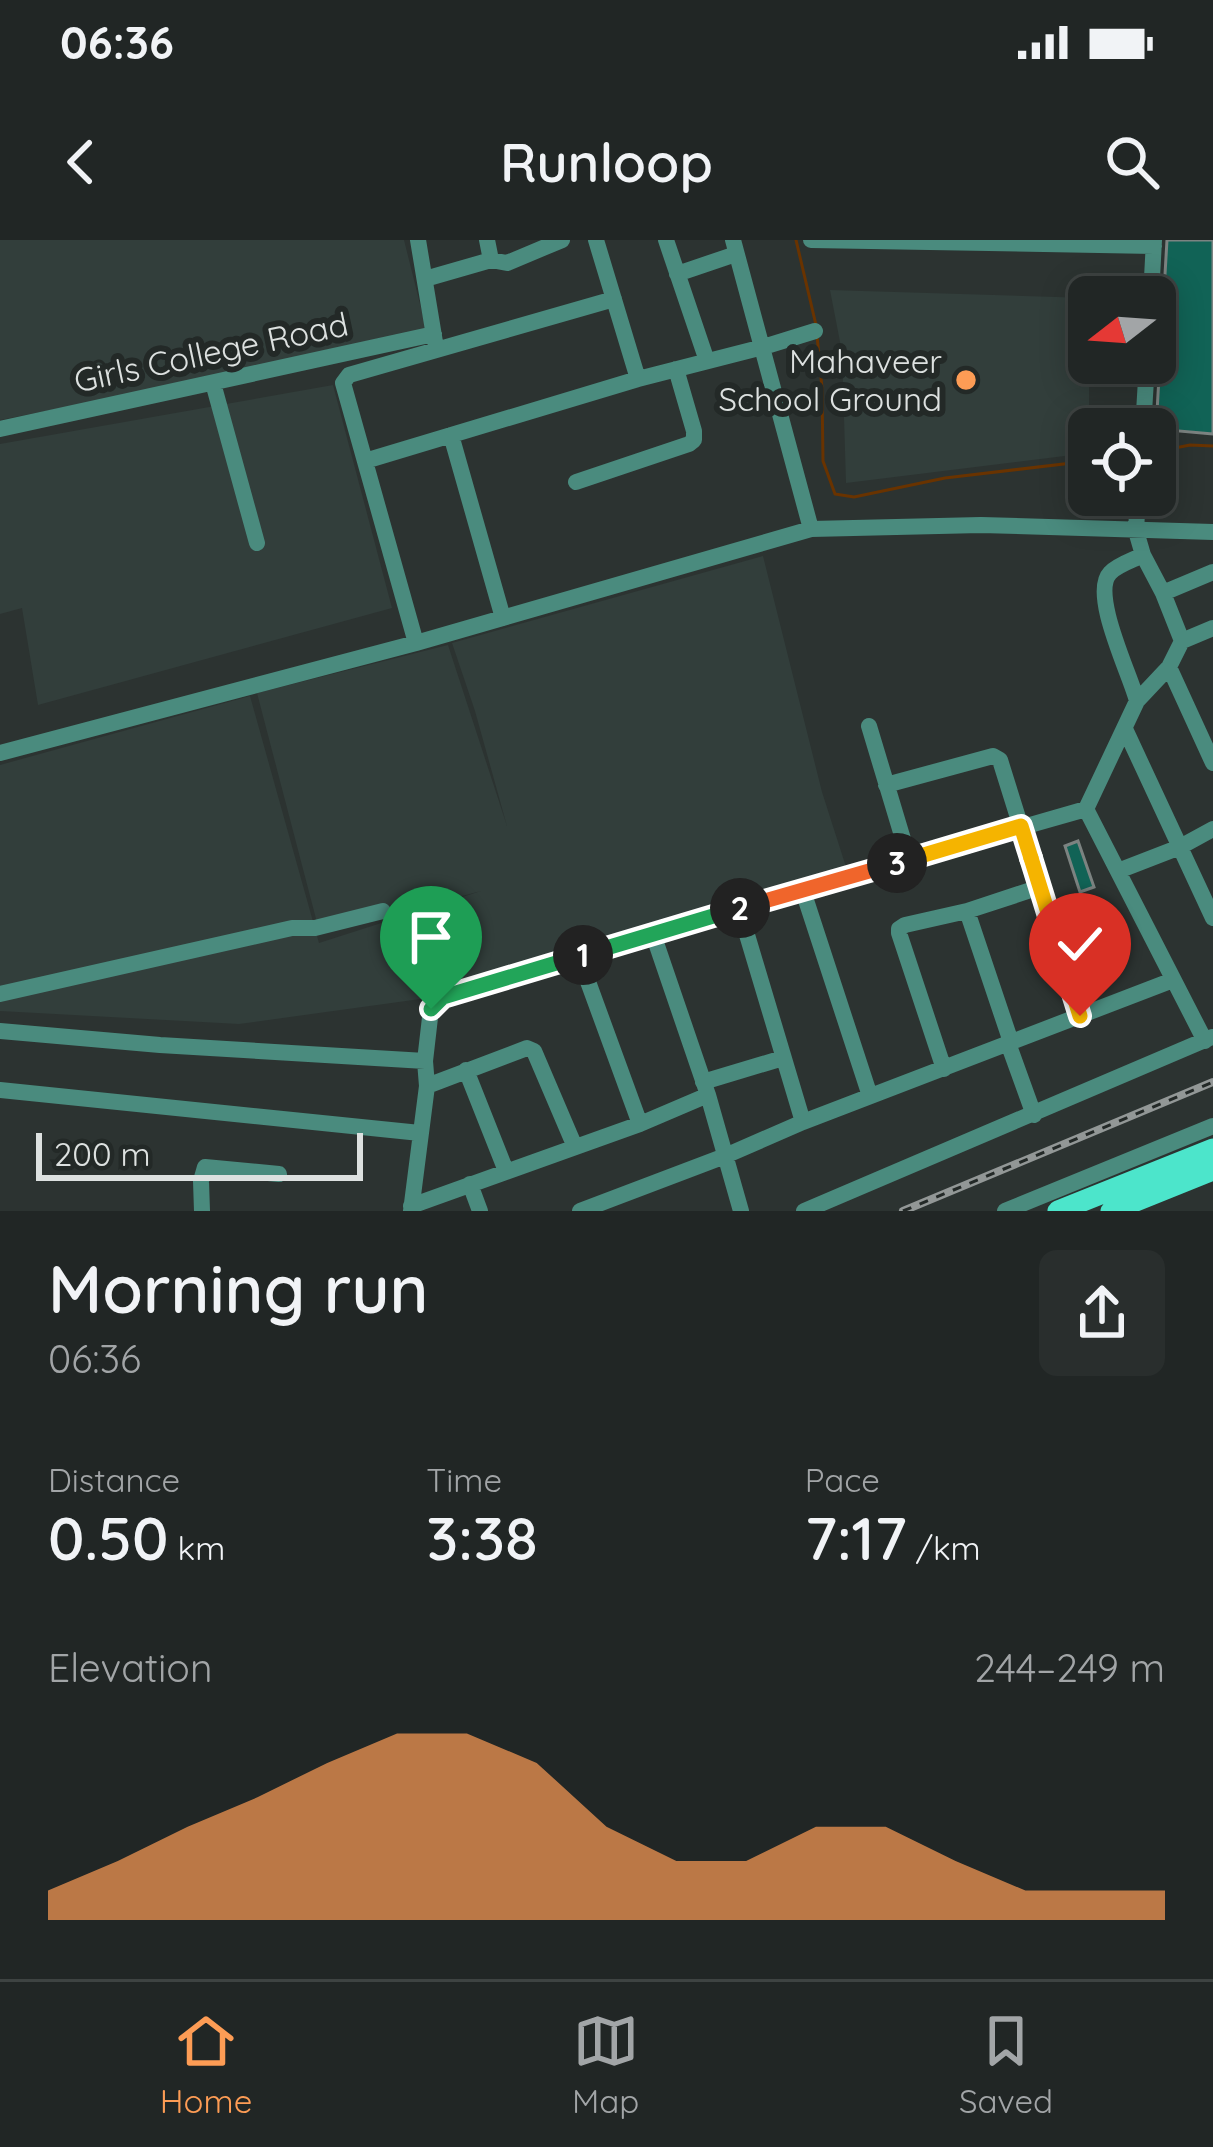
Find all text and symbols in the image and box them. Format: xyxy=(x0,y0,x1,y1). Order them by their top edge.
text: 06:36 xyxy=(60,14,174,70)
text: Runloop xyxy=(500,128,713,196)
icon: back xyxy=(48,129,114,195)
icon: search xyxy=(1099,129,1165,195)
north arrow xyxy=(1068,276,1176,384)
map controls xyxy=(1068,276,1176,516)
street label: Girls College Road xyxy=(70,302,352,401)
place label: Mahaveer School Ground xyxy=(718,340,942,419)
marker: Mahaveer School Ground xyxy=(953,367,979,393)
button: locate xyxy=(1068,408,1176,516)
pin: 3 xyxy=(867,833,927,893)
text: 3 xyxy=(888,842,906,883)
pin: 2 xyxy=(710,878,770,938)
pin xyxy=(380,886,482,1009)
text: 2 xyxy=(731,887,749,928)
pin xyxy=(1029,893,1131,1016)
icon: arrive xyxy=(398,904,464,970)
icon: check xyxy=(1047,911,1113,977)
pin: 1 xyxy=(553,925,613,985)
text: 1 xyxy=(577,934,589,975)
scale bar xyxy=(36,1127,363,1180)
text: 200 m xyxy=(54,1133,151,1174)
text: Morning run xyxy=(48,1247,429,1330)
button: share xyxy=(1039,1250,1165,1376)
text: 06:36 xyxy=(48,1334,141,1383)
text: Distance xyxy=(48,1459,180,1500)
text: Time xyxy=(426,1459,502,1500)
text: Pace xyxy=(805,1459,880,1500)
text: 0.50 xyxy=(48,1500,168,1575)
text: 3:38 xyxy=(426,1500,538,1575)
text: 7:17 xyxy=(805,1500,907,1575)
text: km xyxy=(168,1527,225,1568)
text: /km xyxy=(907,1527,981,1568)
text: Elevation xyxy=(48,1643,212,1692)
text: 244–249 m xyxy=(974,1643,1165,1692)
tab: Home xyxy=(160,2008,252,2121)
tab: Map xyxy=(572,2008,639,2121)
tab: Saved xyxy=(959,2008,1053,2121)

